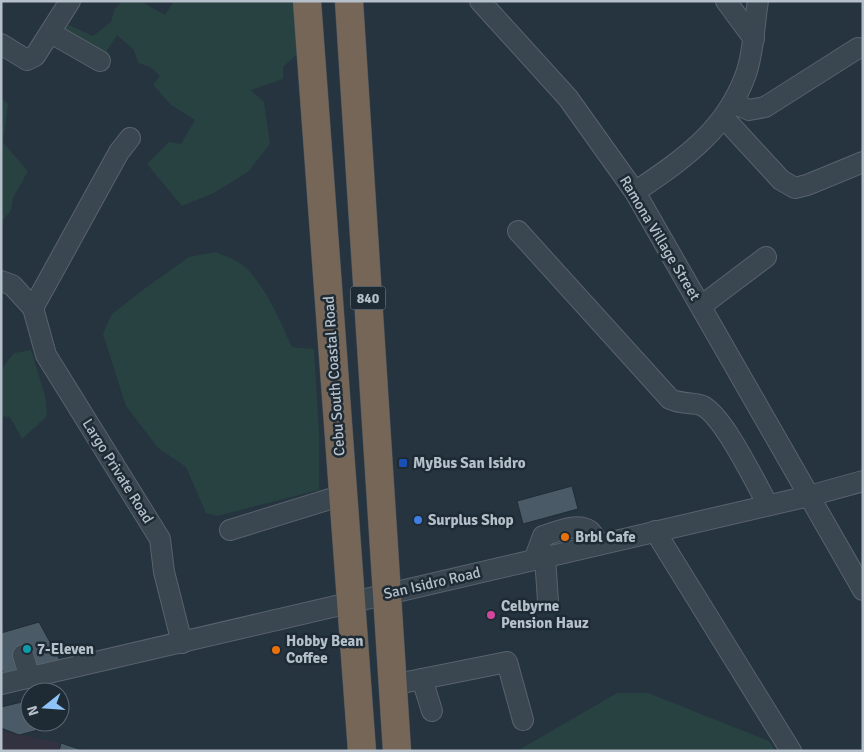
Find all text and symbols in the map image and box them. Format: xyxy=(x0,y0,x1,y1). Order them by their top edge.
street label: Ramona Village Street xyxy=(616,172,704,304)
road number: 840 xyxy=(350,286,386,310)
street label: Cebu South Coastal Road xyxy=(319,295,349,457)
street label: Largo Private Road xyxy=(79,415,157,527)
place label: MyBus San Isidro xyxy=(413,454,526,472)
marker: MyBus San Isidro xyxy=(397,457,409,469)
place label: Surplus Shop xyxy=(428,511,514,529)
marker: Surplus Shop xyxy=(412,514,424,526)
place label: Brbl Cafe xyxy=(575,528,636,546)
marker: Brbl Cafe xyxy=(559,531,571,543)
street label: San Isidro Road xyxy=(382,563,482,603)
place label: Celbyrne Pension Hauz xyxy=(501,597,589,632)
marker: Celbyrne Pension Hauz xyxy=(485,609,497,621)
place label: Hobby Bean Coffee xyxy=(286,632,364,667)
place label: 7-Eleven xyxy=(37,640,94,658)
marker: 7-Eleven xyxy=(21,643,33,655)
marker: Hobby Bean Coffee xyxy=(270,644,282,656)
north arrow xyxy=(20,682,70,732)
text: N xyxy=(23,704,43,718)

